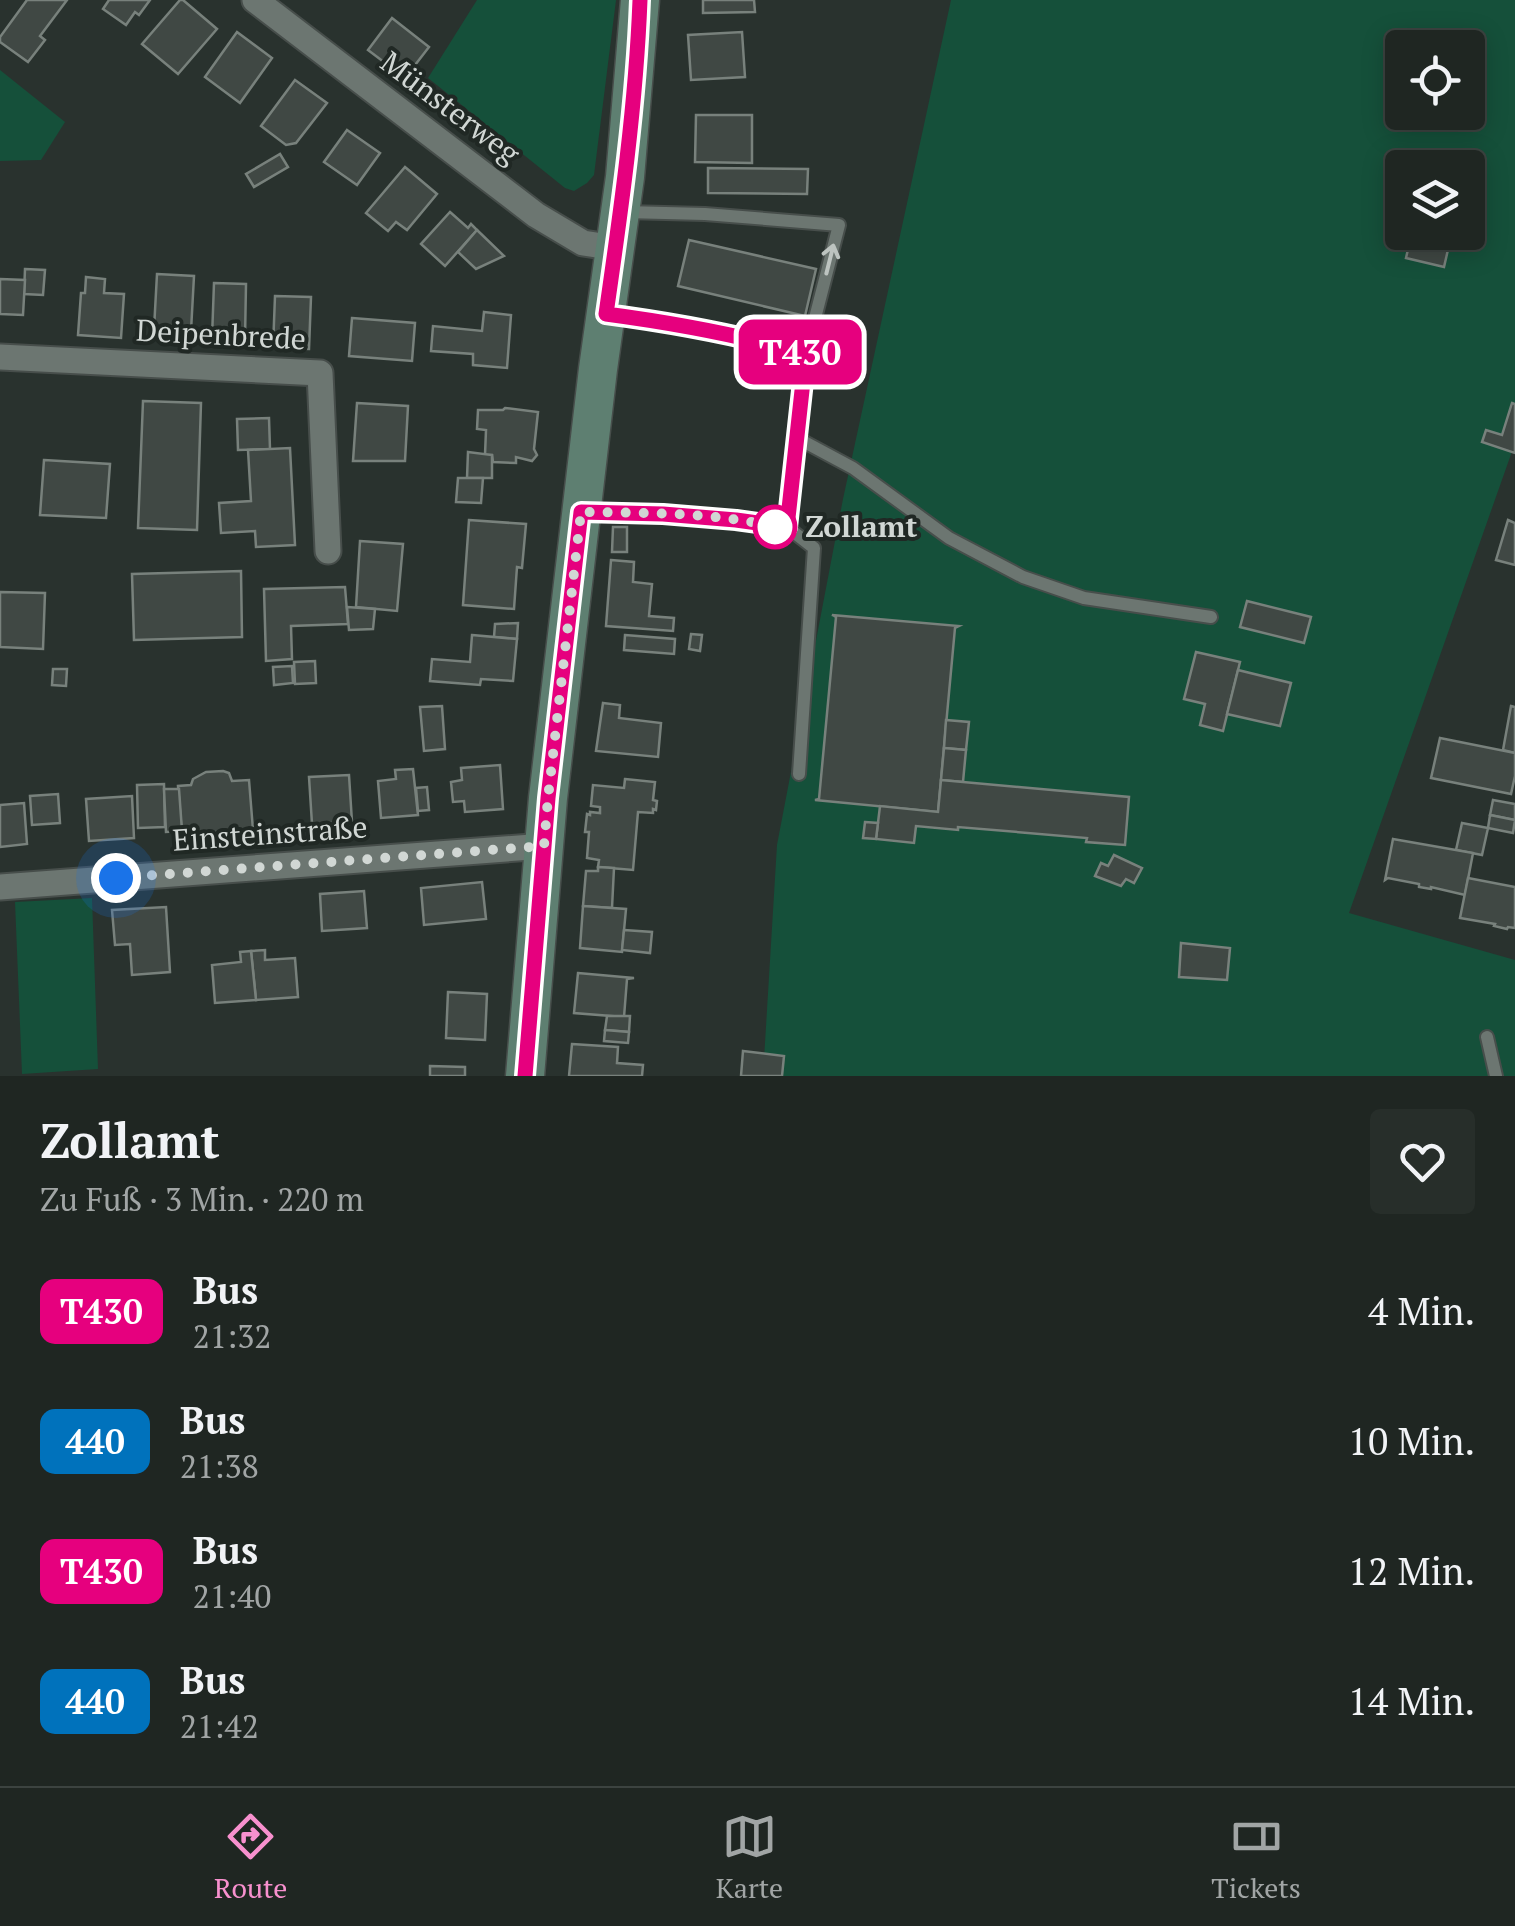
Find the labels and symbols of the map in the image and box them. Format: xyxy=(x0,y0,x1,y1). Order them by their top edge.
street label: Münsterweg xyxy=(373,42,529,173)
one-way arrow xyxy=(822,244,840,276)
street label: Deipenbrede xyxy=(135,310,307,358)
line badge: T430 xyxy=(730,320,870,384)
marker: Zollamt xyxy=(754,506,796,548)
place label: Zollamt xyxy=(805,506,917,546)
street label: Einsteinstraße xyxy=(171,806,369,860)
your location xyxy=(91,853,141,903)

